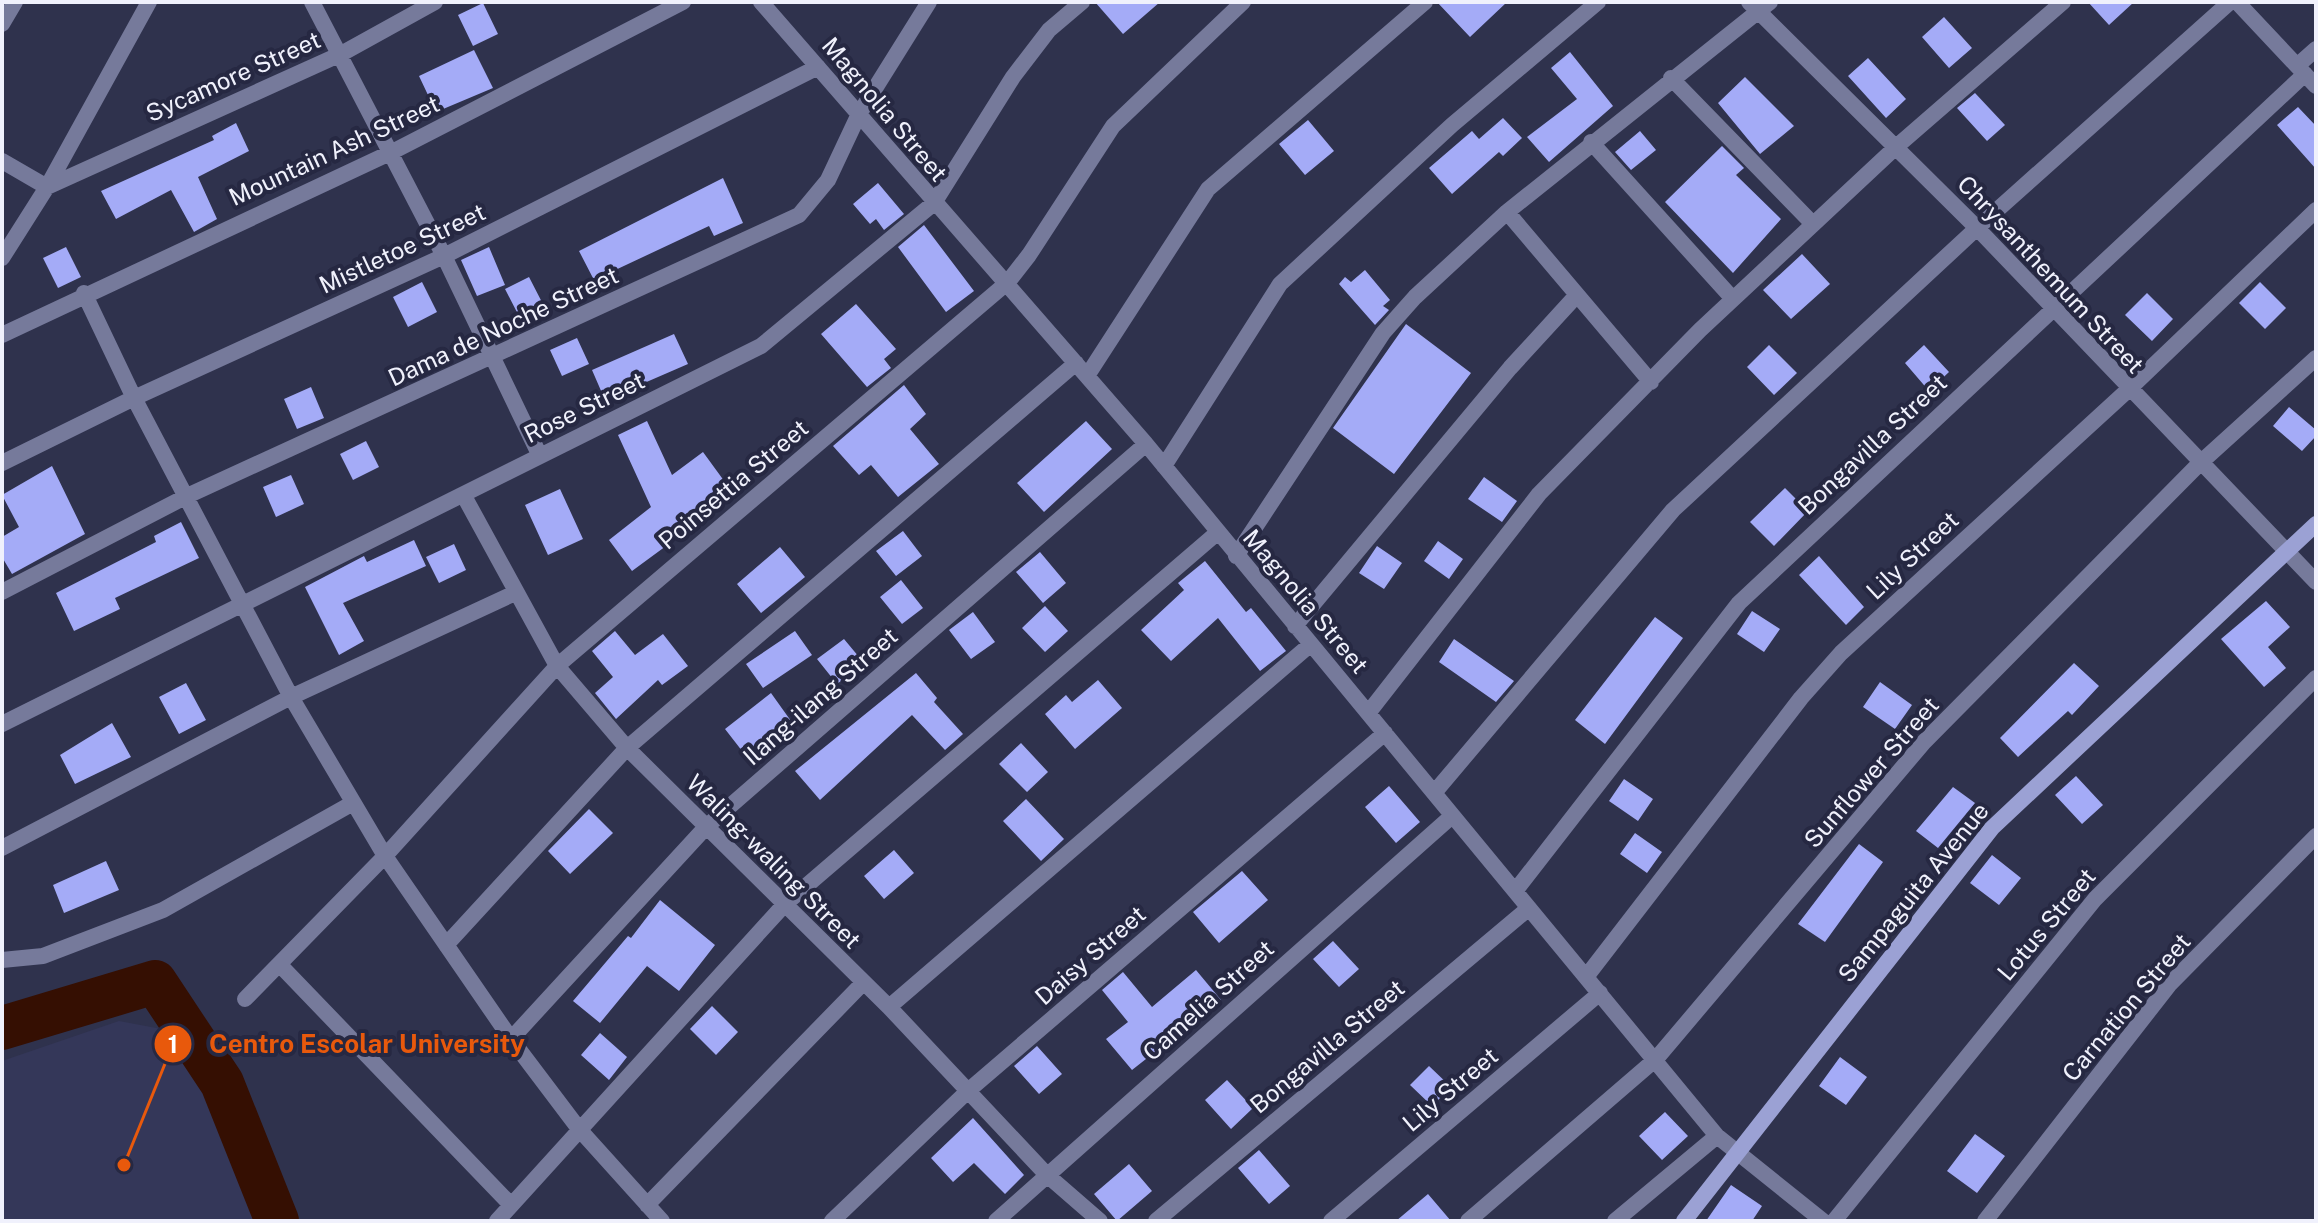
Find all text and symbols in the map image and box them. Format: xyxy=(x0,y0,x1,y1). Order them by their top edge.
street label: Sycamore Street xyxy=(141,25,325,127)
street label: Magnolia Street xyxy=(817,31,953,187)
street label: Mountain Ash Street xyxy=(224,89,444,211)
street label: Chrysanthemum Street xyxy=(1952,169,2150,379)
street label: Mistletoe Street xyxy=(314,197,490,299)
street label: Dama de Noche Street xyxy=(384,260,622,392)
street label: Rose Street xyxy=(519,366,649,448)
street label: Bongavilla Street xyxy=(1792,368,1952,520)
street label: Poinsettia Street xyxy=(653,413,813,555)
street label: Lily Street xyxy=(1860,505,1964,605)
street label: Magnolia Street xyxy=(1238,523,1374,679)
street label: Ilang-ilang Street xyxy=(737,621,903,771)
street label: Sunflower Street xyxy=(1798,691,1944,853)
street label: Waling-waling Street xyxy=(681,768,867,954)
street label: Sampaguita Avenue xyxy=(1832,797,1994,987)
street label: Lotus Street xyxy=(1991,862,2101,986)
street label: Daisy Street xyxy=(1029,900,1151,1010)
street label: Carnation Street xyxy=(2056,927,2196,1087)
street label: Camelia Street xyxy=(1137,934,1279,1066)
street label: Bongavilla Street xyxy=(1244,973,1410,1119)
callout: Centro Escolar University xyxy=(153,1019,541,1069)
text: Centro Escolar University xyxy=(209,1028,525,1059)
text: 1 xyxy=(168,1030,178,1058)
street label: Lily Street xyxy=(1397,1041,1503,1137)

